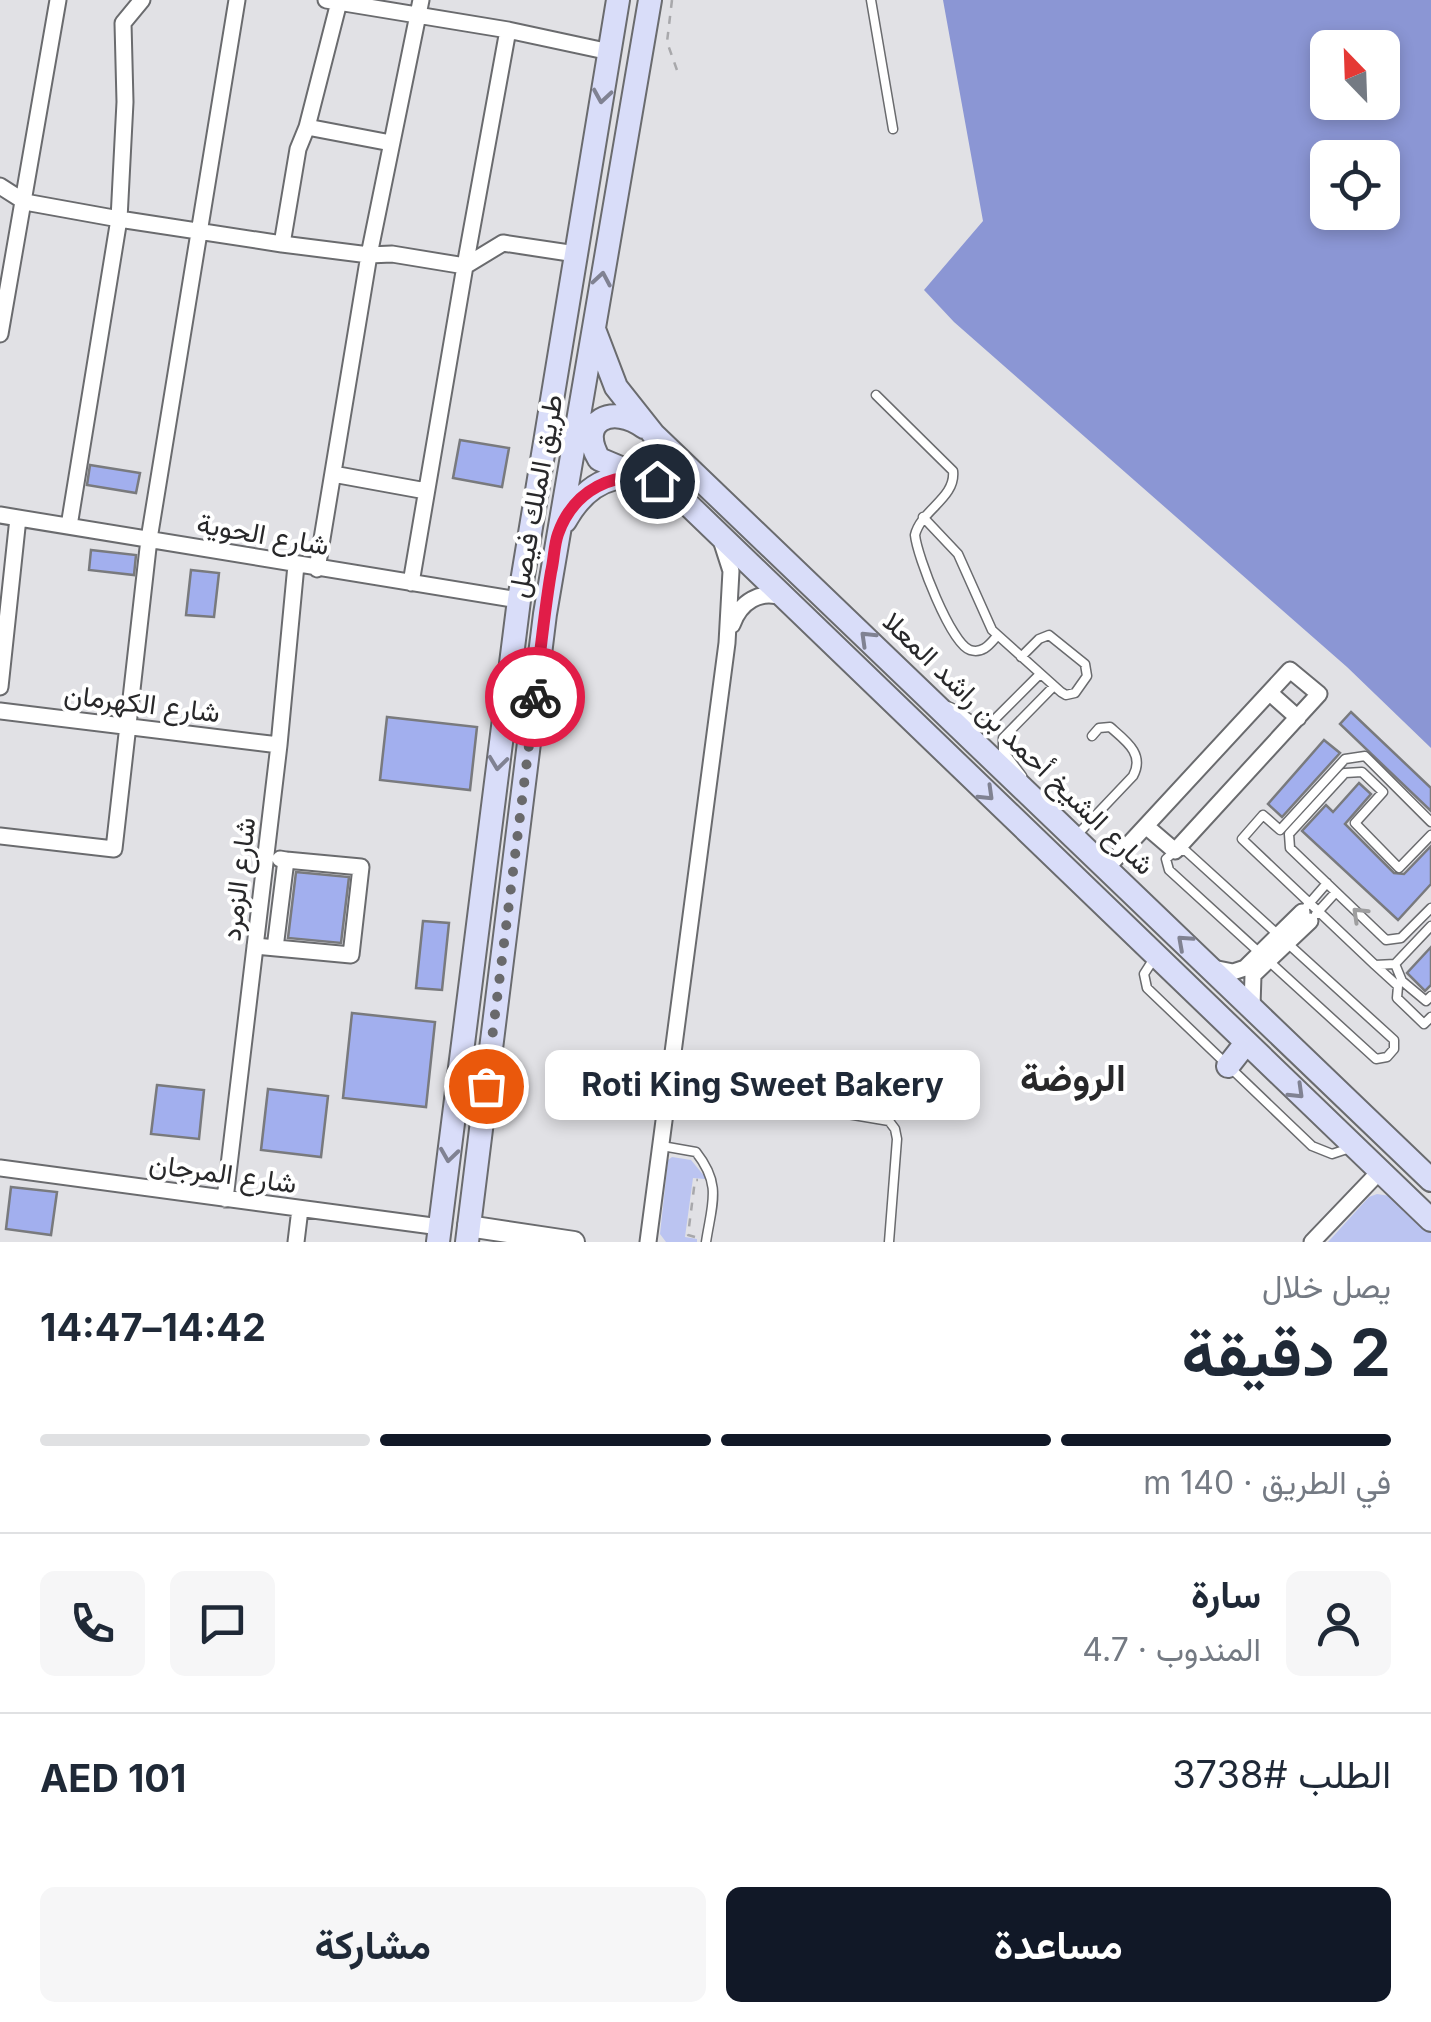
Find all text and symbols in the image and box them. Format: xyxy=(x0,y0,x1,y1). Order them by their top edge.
north arrow xyxy=(1310,30,1400,120)
map controls xyxy=(1310,30,1400,230)
one-way arrow xyxy=(593,88,614,105)
button: locate xyxy=(1310,140,1400,230)
one-way arrow xyxy=(591,271,612,287)
street label: طريق الملك فيصل xyxy=(500,392,571,601)
pin xyxy=(615,439,700,524)
icon: home xyxy=(630,454,685,509)
street label: شارع الحوية xyxy=(194,506,332,564)
street label: شارع الشيخ أحمد بن راشد المعلا xyxy=(874,604,1162,884)
one-way arrow xyxy=(860,632,879,650)
courier xyxy=(485,647,585,747)
icon: bike xyxy=(508,670,563,725)
street label: شارع الكهرمان xyxy=(62,677,222,731)
one-way arrow xyxy=(489,755,510,771)
one-way arrow xyxy=(975,782,993,800)
street label: شارع الزمرد xyxy=(214,815,264,943)
one-way arrow xyxy=(1352,907,1370,925)
one-way arrow xyxy=(1178,936,1196,954)
pin xyxy=(444,1044,529,1129)
callout: Roti King Sweet Bakery xyxy=(546,1051,981,1121)
district label: الروضة xyxy=(1020,1054,1126,1102)
icon: bag xyxy=(459,1059,514,1114)
text: Roti King Sweet Bakery xyxy=(581,1065,944,1104)
one-way arrow xyxy=(1285,1080,1303,1098)
street label: شارع المرجان xyxy=(147,1146,299,1202)
one-way arrow xyxy=(439,1147,460,1163)
text: يصل خلال xyxy=(1262,1267,1391,1306)
text: 14:42–14:47 xyxy=(40,1304,266,1350)
text: 2 دقيقة xyxy=(1181,1313,1391,1392)
text: في الطريق · 140 m xyxy=(1143,1463,1391,1502)
button: phone xyxy=(40,1571,145,1676)
button: chat xyxy=(170,1571,275,1676)
text: سارة xyxy=(1191,1571,1261,1617)
button: person xyxy=(1286,1571,1391,1676)
text: المندوب · 4.7 xyxy=(1082,1630,1261,1669)
text: الطلب #3738 xyxy=(1172,1751,1391,1797)
text: AED 101 xyxy=(40,1755,186,1801)
button: مشاركة xyxy=(40,1887,706,2002)
button: مساعدة xyxy=(726,1887,1391,2002)

